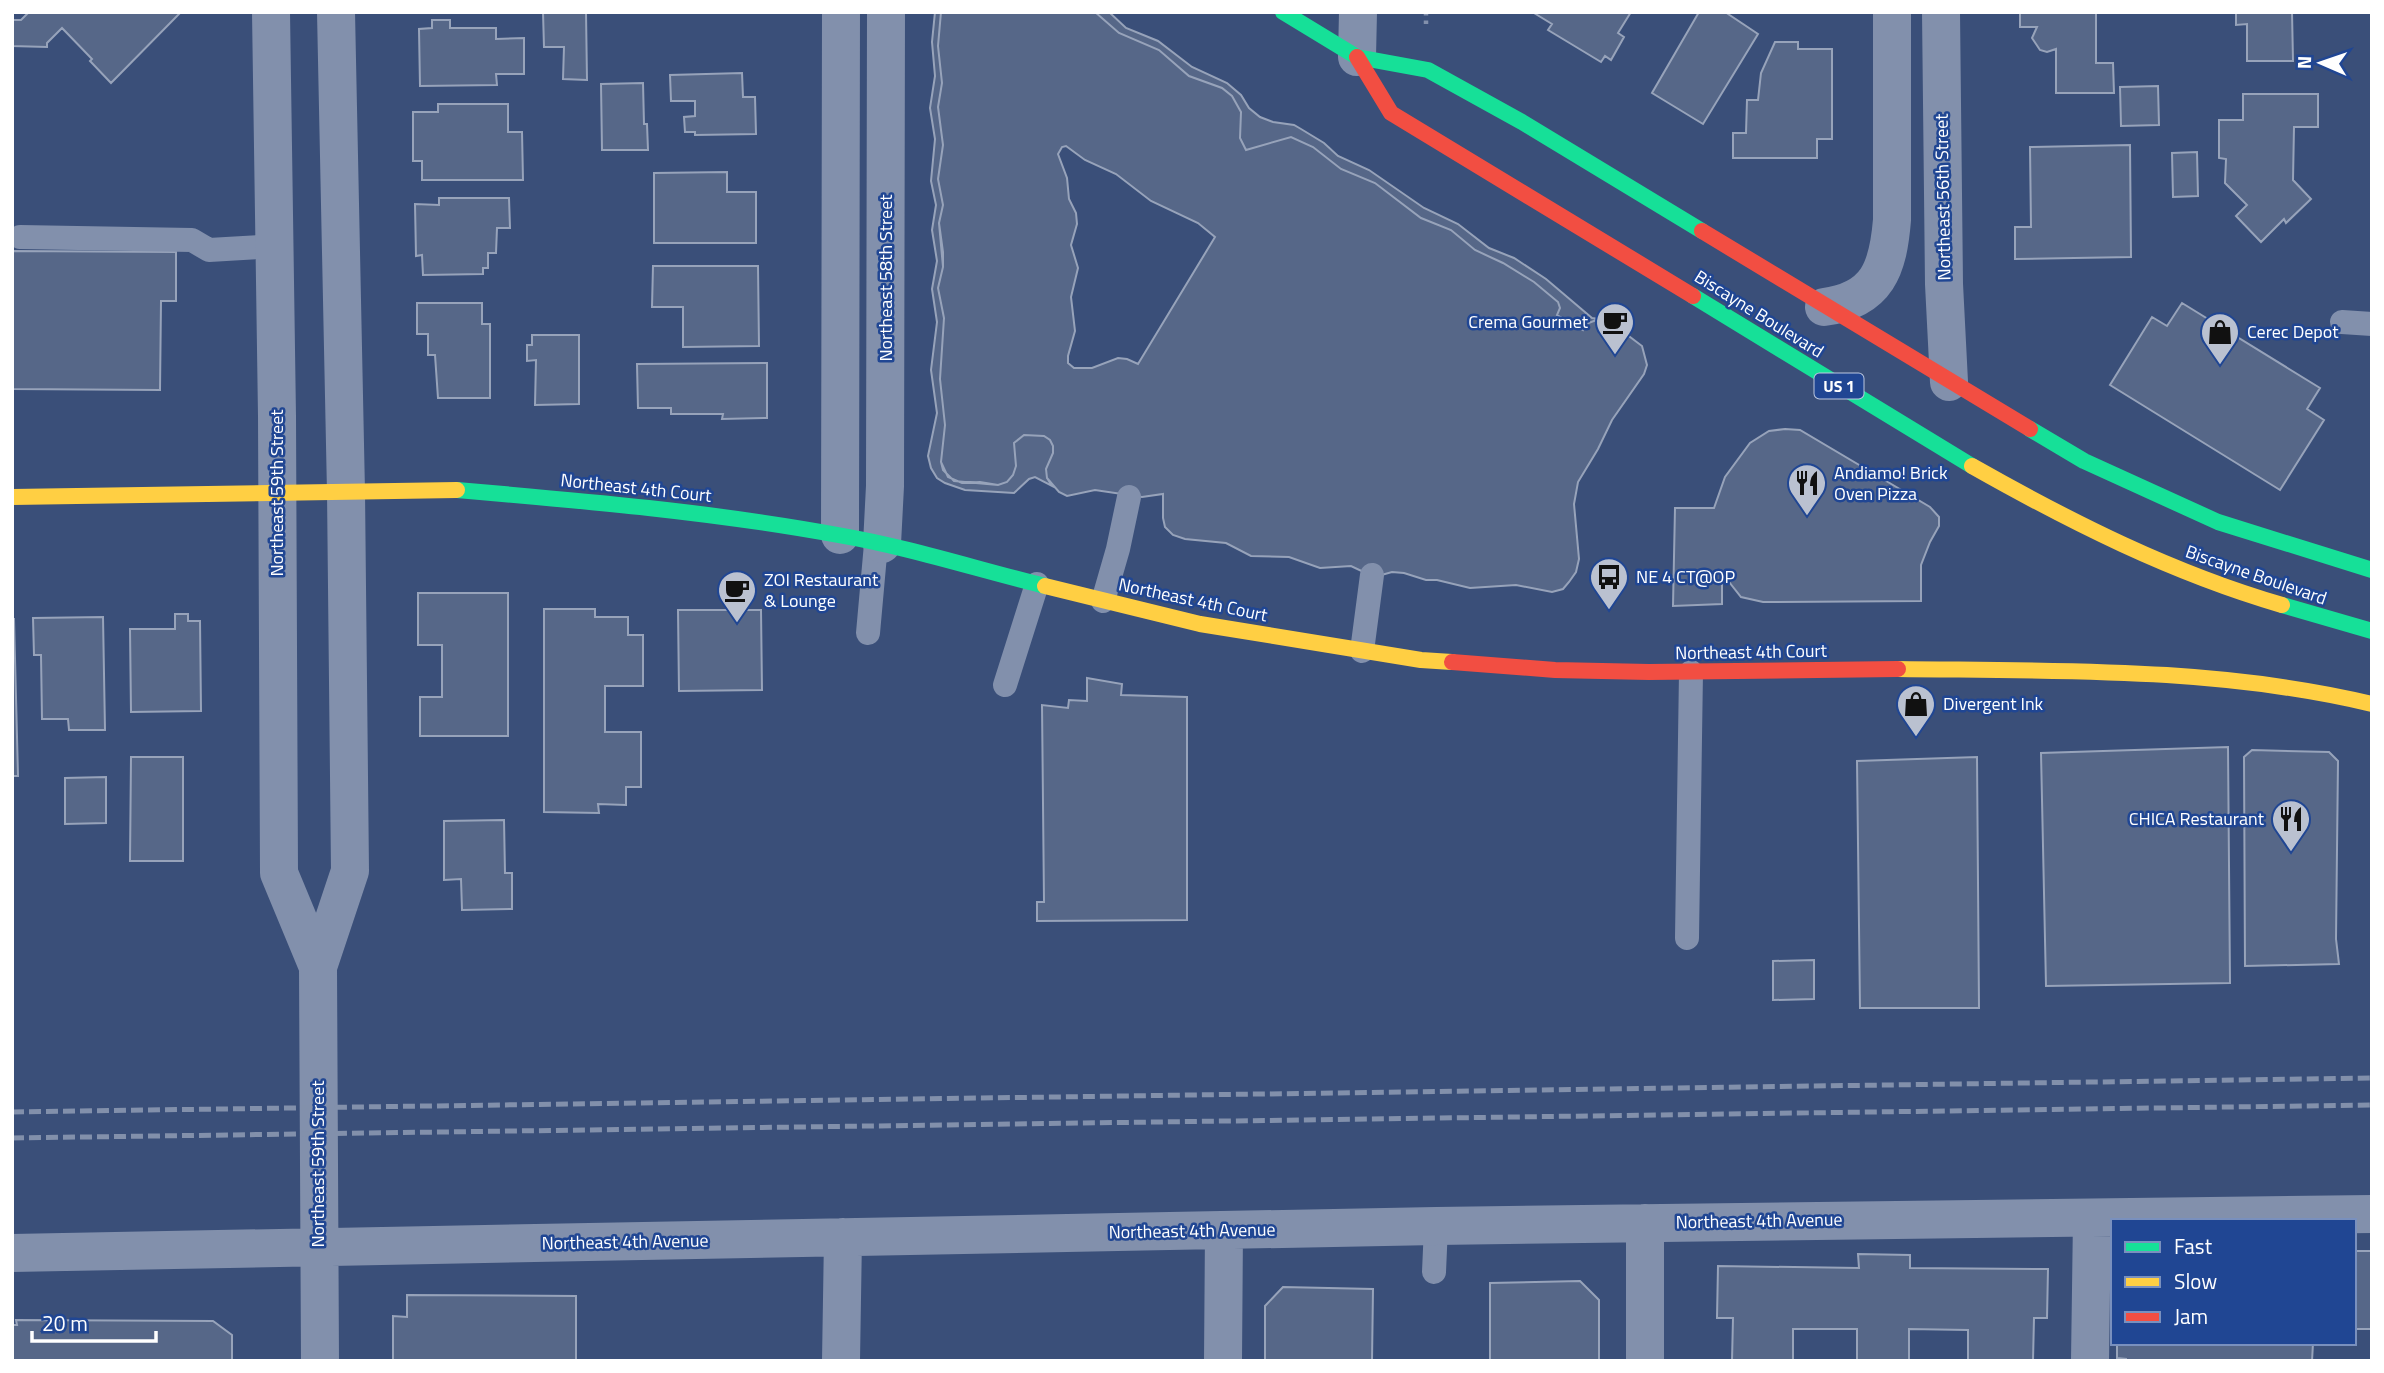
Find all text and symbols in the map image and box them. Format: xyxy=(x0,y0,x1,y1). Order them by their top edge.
north arrow xyxy=(2286,28,2356,98)
text: N xyxy=(2289,55,2318,69)
street label: Northeast 56th Street xyxy=(1928,113,1957,281)
street label: Northeast 58th Street xyxy=(872,194,899,362)
street label: Biscayne Boulevard xyxy=(1689,263,1829,364)
cafe icon: Crema Gourmet xyxy=(1594,301,1636,356)
place label: Crema Gourmet xyxy=(1468,308,1589,335)
shop icon: Cerec Depot xyxy=(2199,311,2241,366)
place label: Cerec Depot xyxy=(2247,318,2339,345)
road number: US 1 xyxy=(1814,374,1864,398)
street label: Northeast 59th Street xyxy=(263,409,290,577)
place label: Andiamo! Brick Oven Pizza xyxy=(1834,459,1948,507)
restaurant icon: Andiamo! Brick Oven Pizza xyxy=(1786,462,1828,517)
street label: Northeast 4th Court xyxy=(559,466,714,509)
street label: Biscayne Boulevard xyxy=(2182,538,2330,611)
bus stop icon: NE 4 CT@OP xyxy=(1588,556,1630,611)
place label: NE 4 CT@OP xyxy=(1636,563,1735,590)
place label: ZOI Restaurant & Lounge xyxy=(764,566,879,614)
cafe icon: ZOI Restaurant & Lounge xyxy=(716,569,758,624)
street label: Northeast 4th Court xyxy=(1116,571,1271,629)
street label: Northeast 4th Court xyxy=(1675,637,1828,666)
shop icon: Divergent Ink xyxy=(1895,683,1937,738)
place label: Divergent Ink xyxy=(1943,690,2044,717)
restaurant icon: CHICA Restaurant xyxy=(2270,798,2312,853)
place label: CHICA Restaurant xyxy=(2129,805,2265,832)
street label: Northeast 59th Street xyxy=(304,1080,331,1248)
street label: Northeast 4th Avenue xyxy=(1675,1206,1843,1235)
street label: Northeast 4th Avenue xyxy=(1108,1216,1276,1245)
legend xyxy=(2111,1219,2356,1345)
street label: Northeast 4th Avenue xyxy=(541,1227,709,1256)
text: Fast xyxy=(2174,1230,2213,1262)
text: Slow xyxy=(2174,1265,2217,1297)
scale bar xyxy=(32,1300,156,1344)
text: Jam xyxy=(2174,1300,2208,1332)
text: 20 m xyxy=(42,1307,88,1339)

